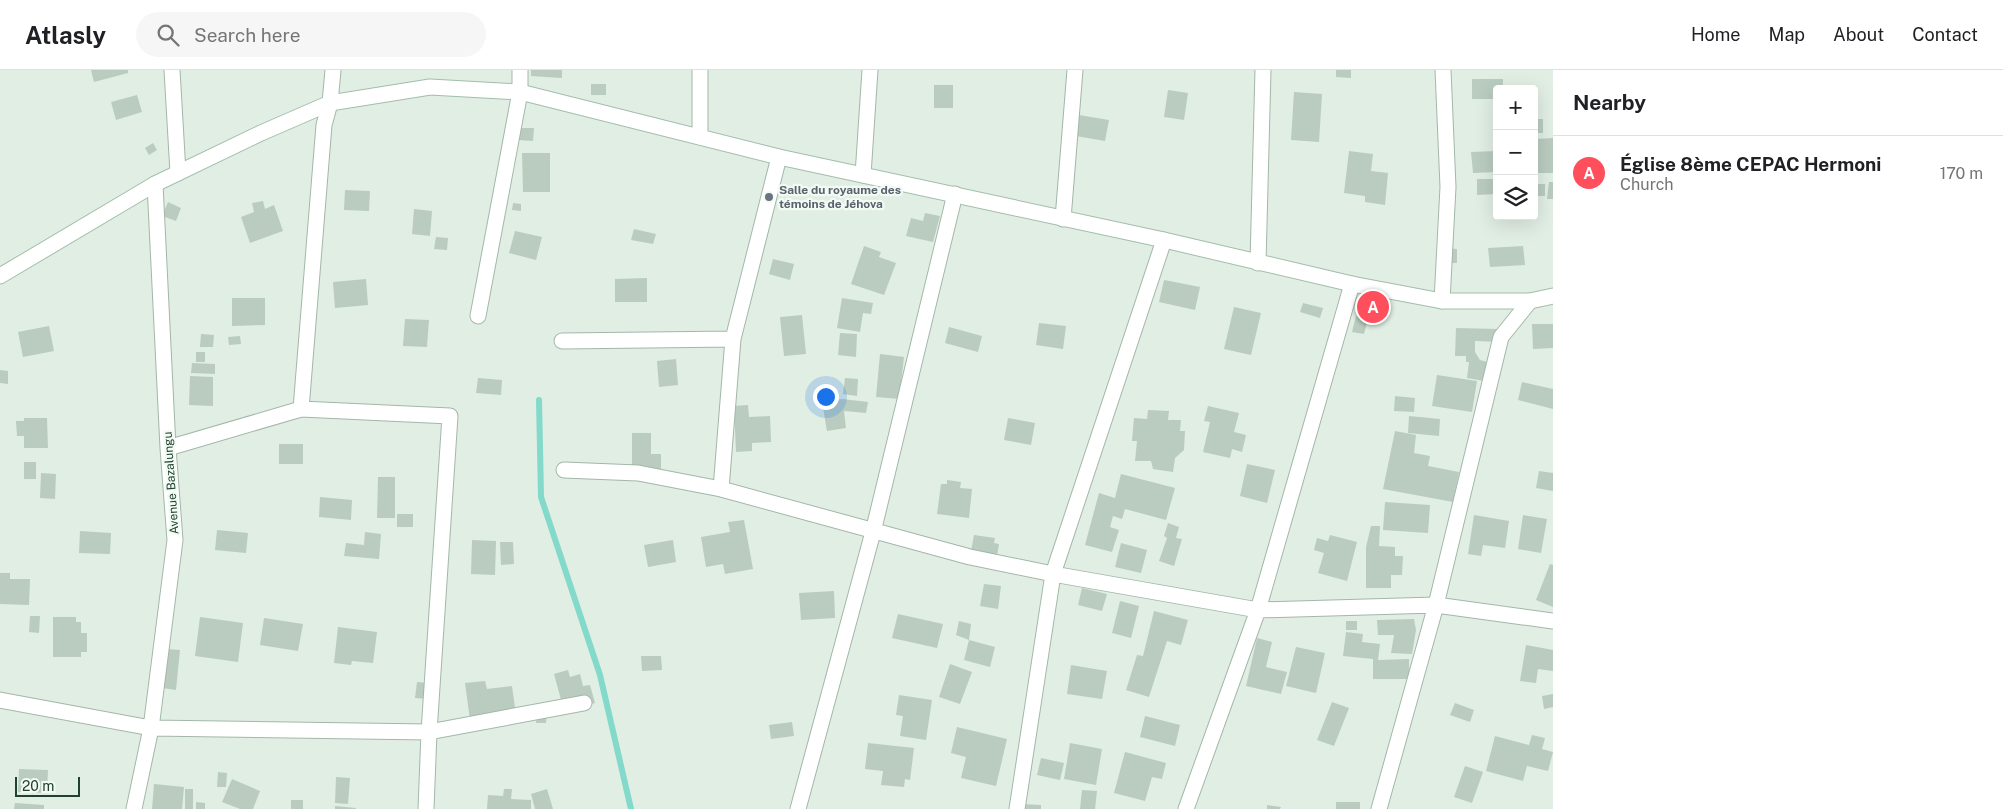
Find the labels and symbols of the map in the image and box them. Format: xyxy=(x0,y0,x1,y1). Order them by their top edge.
place label: Salle du royaume des témoins de Jéhova xyxy=(779,183,901,211)
marker: Salle du royaume des témoins de Jéhova xyxy=(763,191,775,203)
pin: A xyxy=(1357,288,1389,326)
your location xyxy=(813,384,839,410)
street label: Avenue Bazalungu xyxy=(160,431,182,535)
scale bar xyxy=(15,774,80,797)

